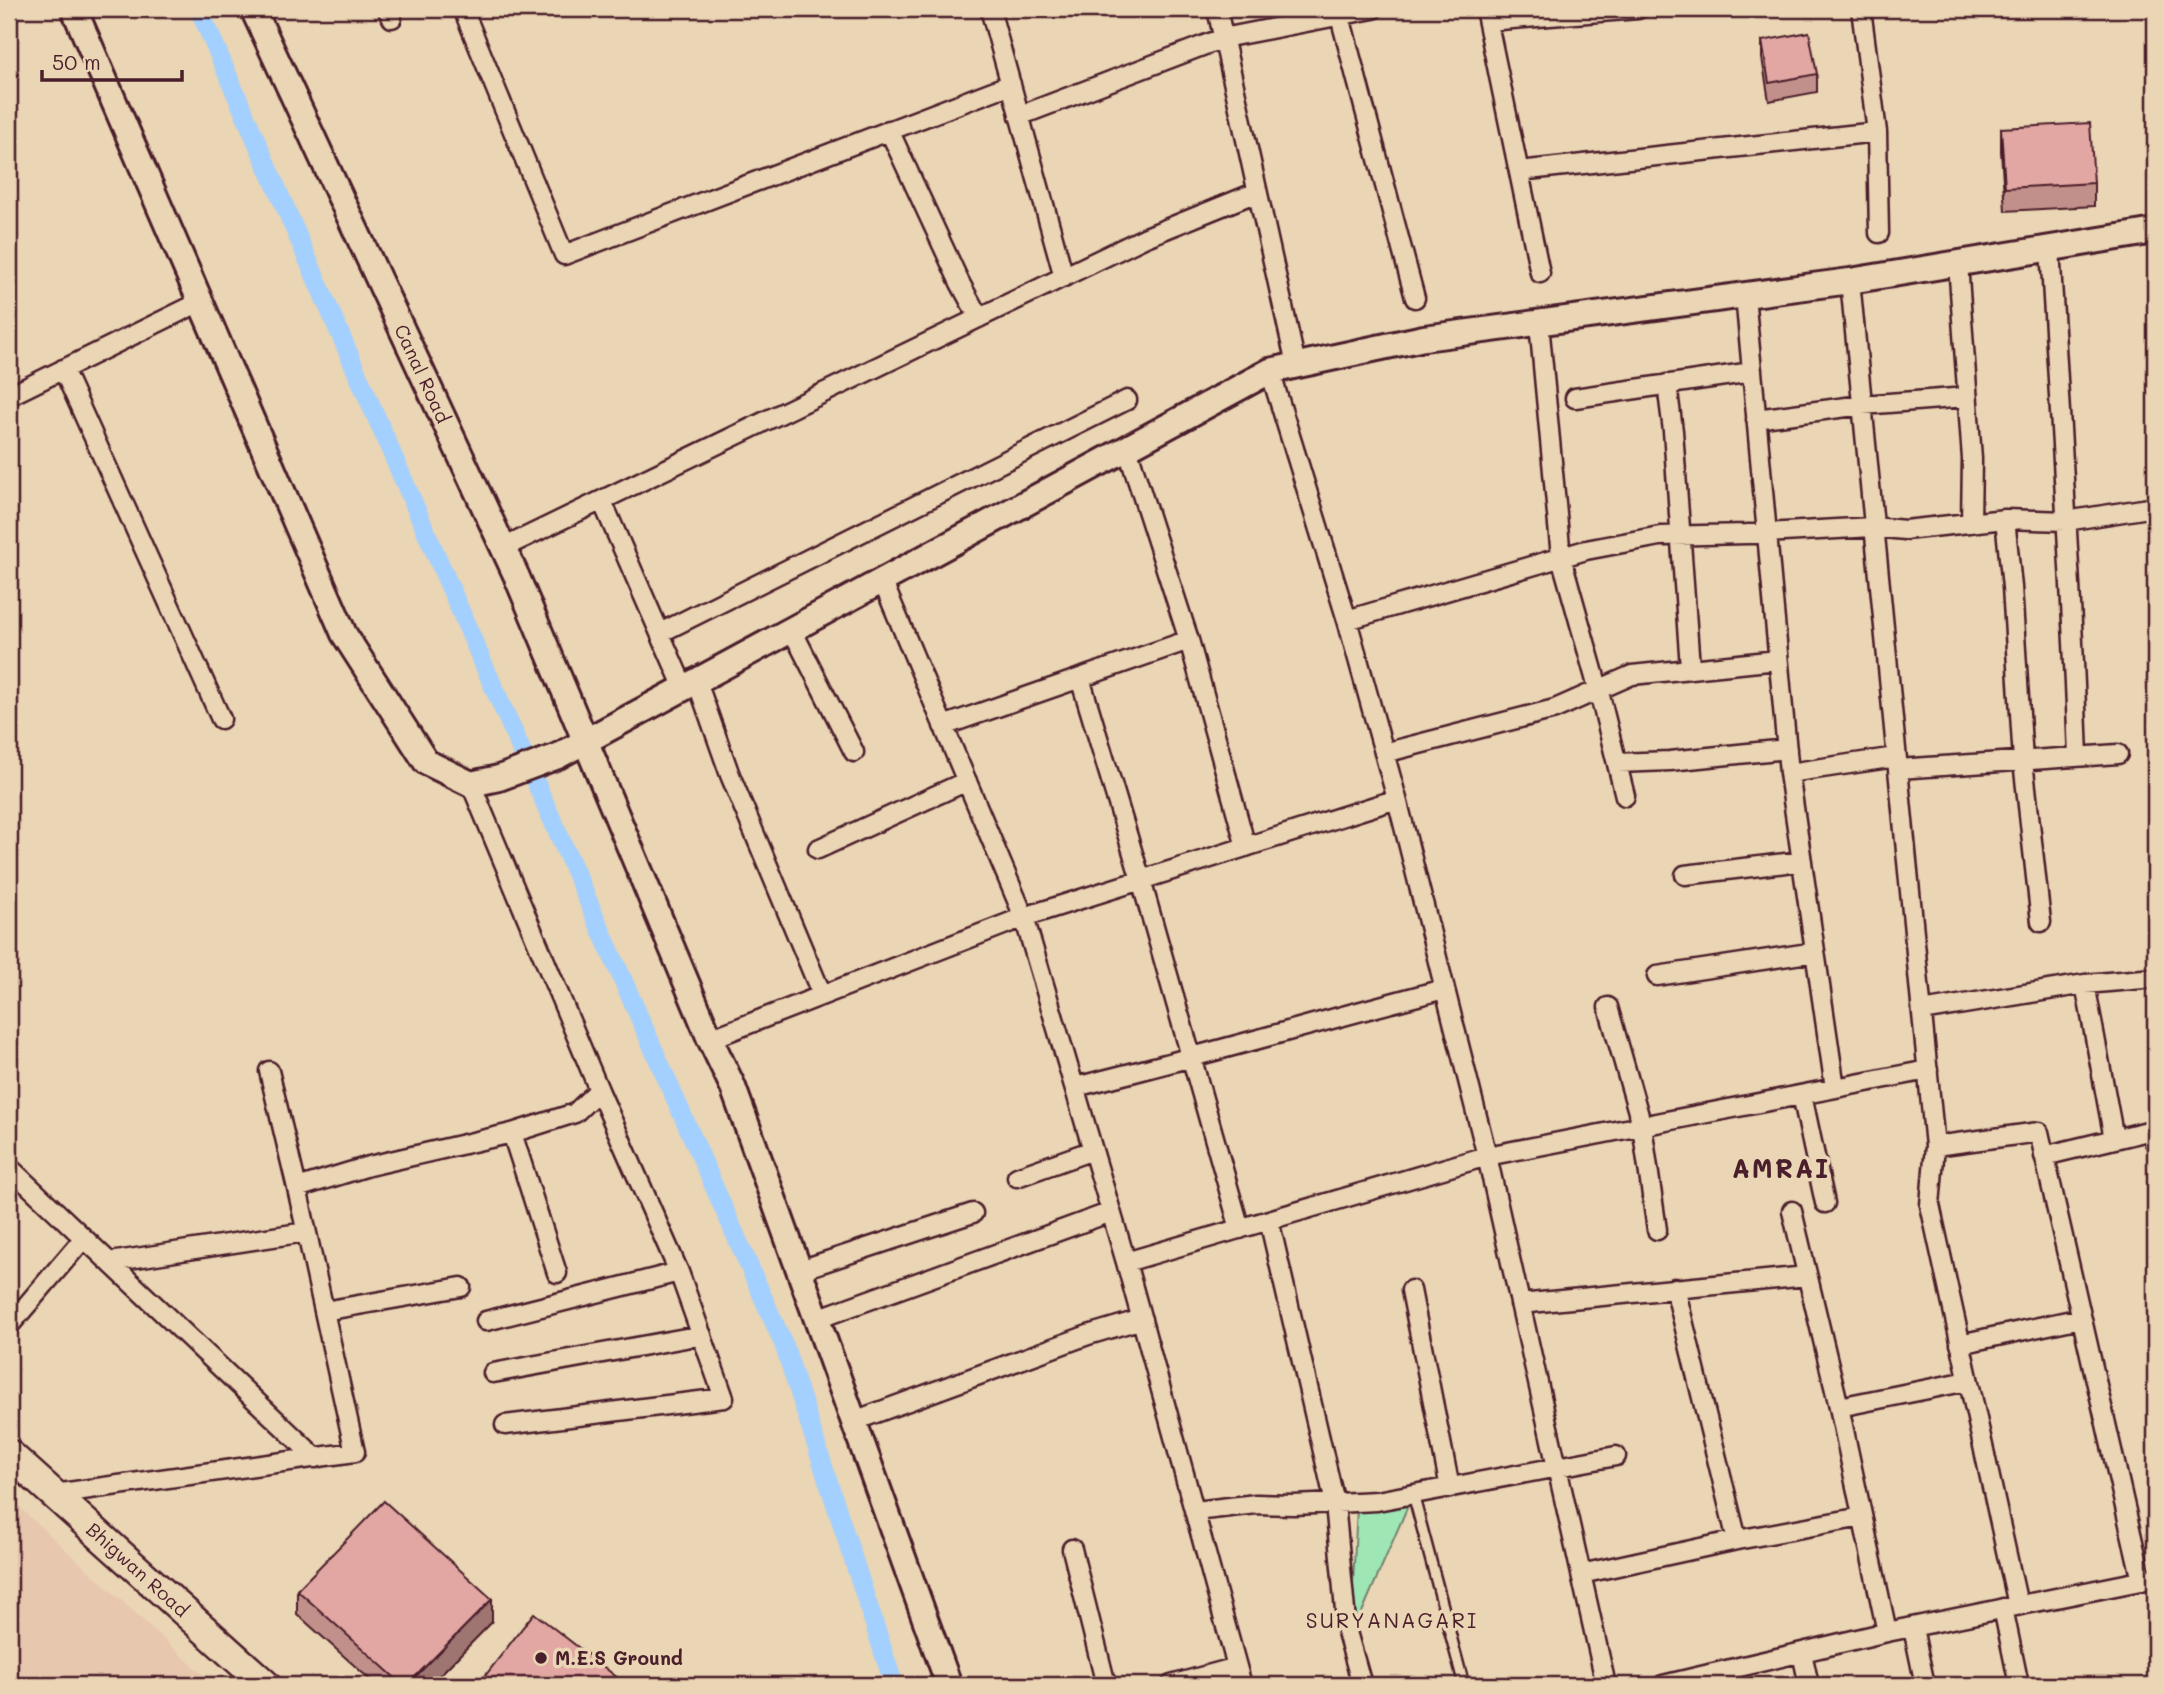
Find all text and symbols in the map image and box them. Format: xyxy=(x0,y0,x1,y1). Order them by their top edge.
scale bar xyxy=(42,38,182,82)
text: 50 m xyxy=(52,48,101,75)
street label: Canal Road xyxy=(389,320,457,427)
district label: AMRAI xyxy=(1732,1151,1830,1185)
street label: Bhigwan Road xyxy=(81,1517,195,1622)
district label: SURYANAGARI xyxy=(1306,1606,1478,1633)
place label: M.E.S Ground xyxy=(555,1645,683,1670)
marker: M.E.S Ground xyxy=(533,1650,549,1666)

